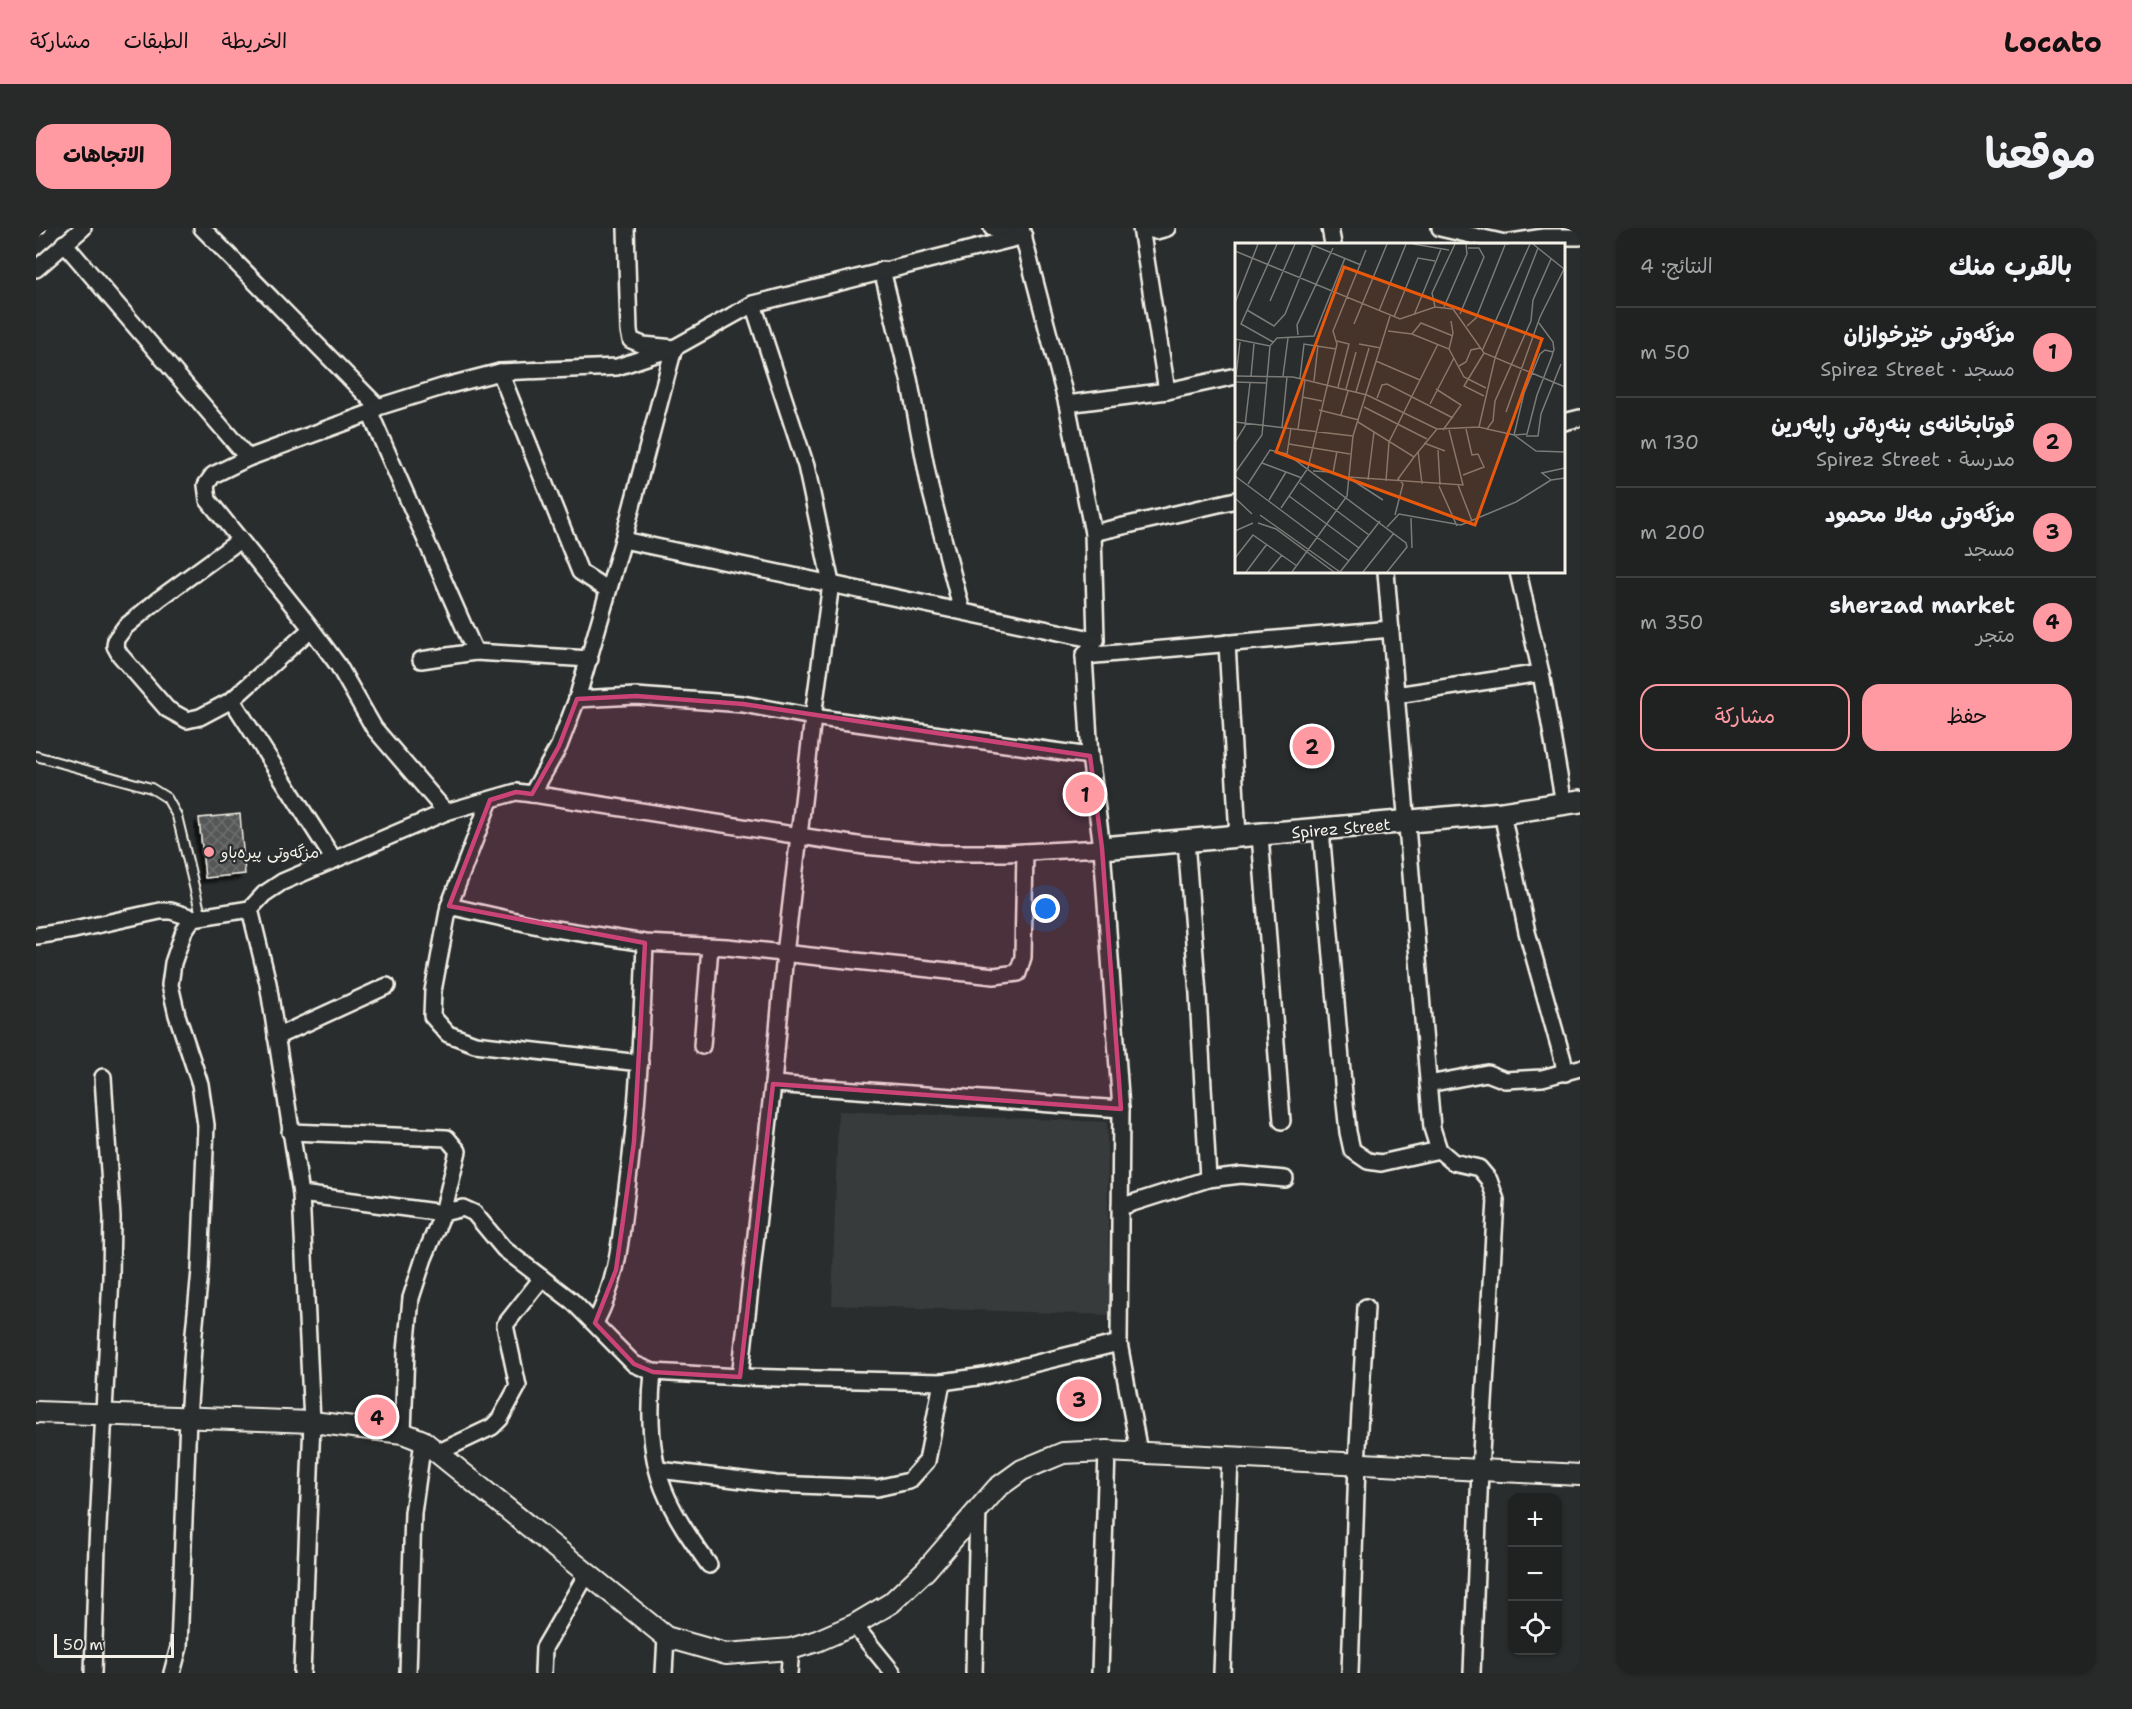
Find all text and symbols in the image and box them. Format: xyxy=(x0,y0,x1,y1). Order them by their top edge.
text: Locato xyxy=(2004,23,2102,61)
text: مشاركة xyxy=(30,27,91,55)
text: الطبقات xyxy=(124,27,189,55)
text: الخريطة xyxy=(222,27,287,55)
button: الاتجاهات xyxy=(36,124,171,189)
text: موقعنا xyxy=(1985,125,2096,181)
inset map xyxy=(1235,243,1565,573)
text: بالقرب منك xyxy=(1949,248,2072,283)
text: النتائج: 4 xyxy=(1640,253,1713,279)
text: مزگەوتی خێرخوازان xyxy=(1844,320,2015,349)
text: 50 m xyxy=(1640,339,1690,365)
text: 1 xyxy=(2048,339,2057,365)
text: مسجد · Spirez Street xyxy=(1820,356,2015,382)
text: قوتابخانەی بنەڕەتی ڕاپەرین xyxy=(1771,410,2015,439)
text: 130 m xyxy=(1640,429,1699,455)
text: 2 xyxy=(2046,429,2060,455)
text: مدرسة · Spirez Street xyxy=(1816,446,2015,472)
text: مزگه‌وتی مه‌لا محمود xyxy=(1825,500,2015,529)
text: 200 m xyxy=(1640,519,1705,545)
text: 3 xyxy=(2046,519,2060,545)
text: مسجد xyxy=(1964,536,2015,562)
text: sherzad market xyxy=(1829,591,2015,620)
text: 350 m xyxy=(1640,609,1704,635)
text: 4 xyxy=(2046,609,2060,635)
text: متجر xyxy=(1976,622,2015,648)
button: مشاركة xyxy=(1640,684,1850,751)
button: حفظ xyxy=(1862,684,2072,751)
pin: 2 xyxy=(1292,724,1332,768)
pin: 1 xyxy=(1066,772,1104,816)
street label: Spirez Street xyxy=(1291,814,1391,843)
place label: مزگەوتی پیرەباو xyxy=(219,842,319,863)
marker: مزگەوتی پیرەباو xyxy=(202,845,216,859)
your location xyxy=(1031,894,1060,923)
pin: 3 xyxy=(1060,1376,1098,1422)
pin: 4 xyxy=(358,1394,396,1440)
map controls xyxy=(1508,1493,1562,1655)
button: + xyxy=(1508,1493,1562,1547)
button: − xyxy=(1508,1547,1562,1601)
button: locate xyxy=(1508,1601,1562,1655)
scale bar xyxy=(54,1631,174,1658)
text: 50 m xyxy=(63,1634,103,1655)

